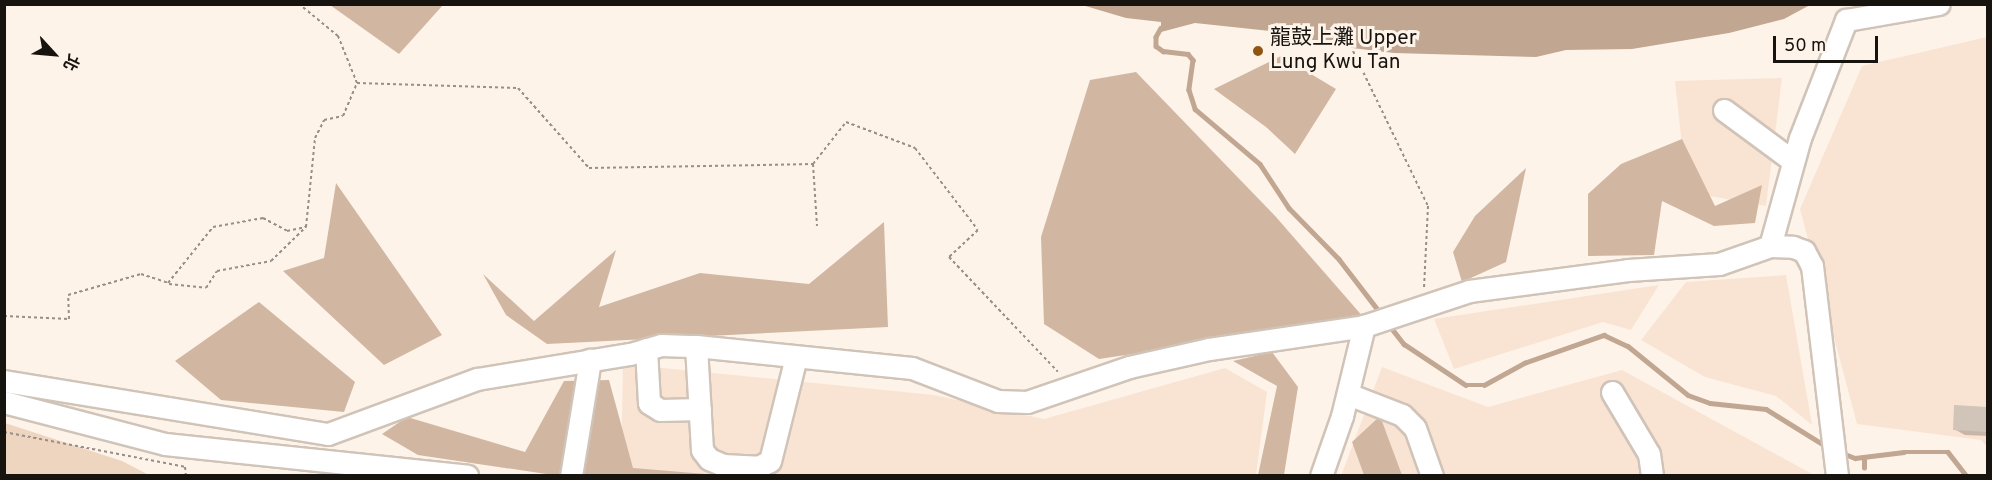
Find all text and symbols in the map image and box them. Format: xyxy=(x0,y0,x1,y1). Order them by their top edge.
north arrow xyxy=(24,24,84,84)
scale bar xyxy=(1776,24,1881,62)
place label: 龍鼓上灘 Upper Lung Kwu Tan xyxy=(1270,26,1417,76)
text: 50 m xyxy=(1784,35,1826,58)
marker: 龍鼓上灘 Upper Lung Kwu Tan xyxy=(1251,44,1265,58)
text: 北 xyxy=(58,50,83,73)

